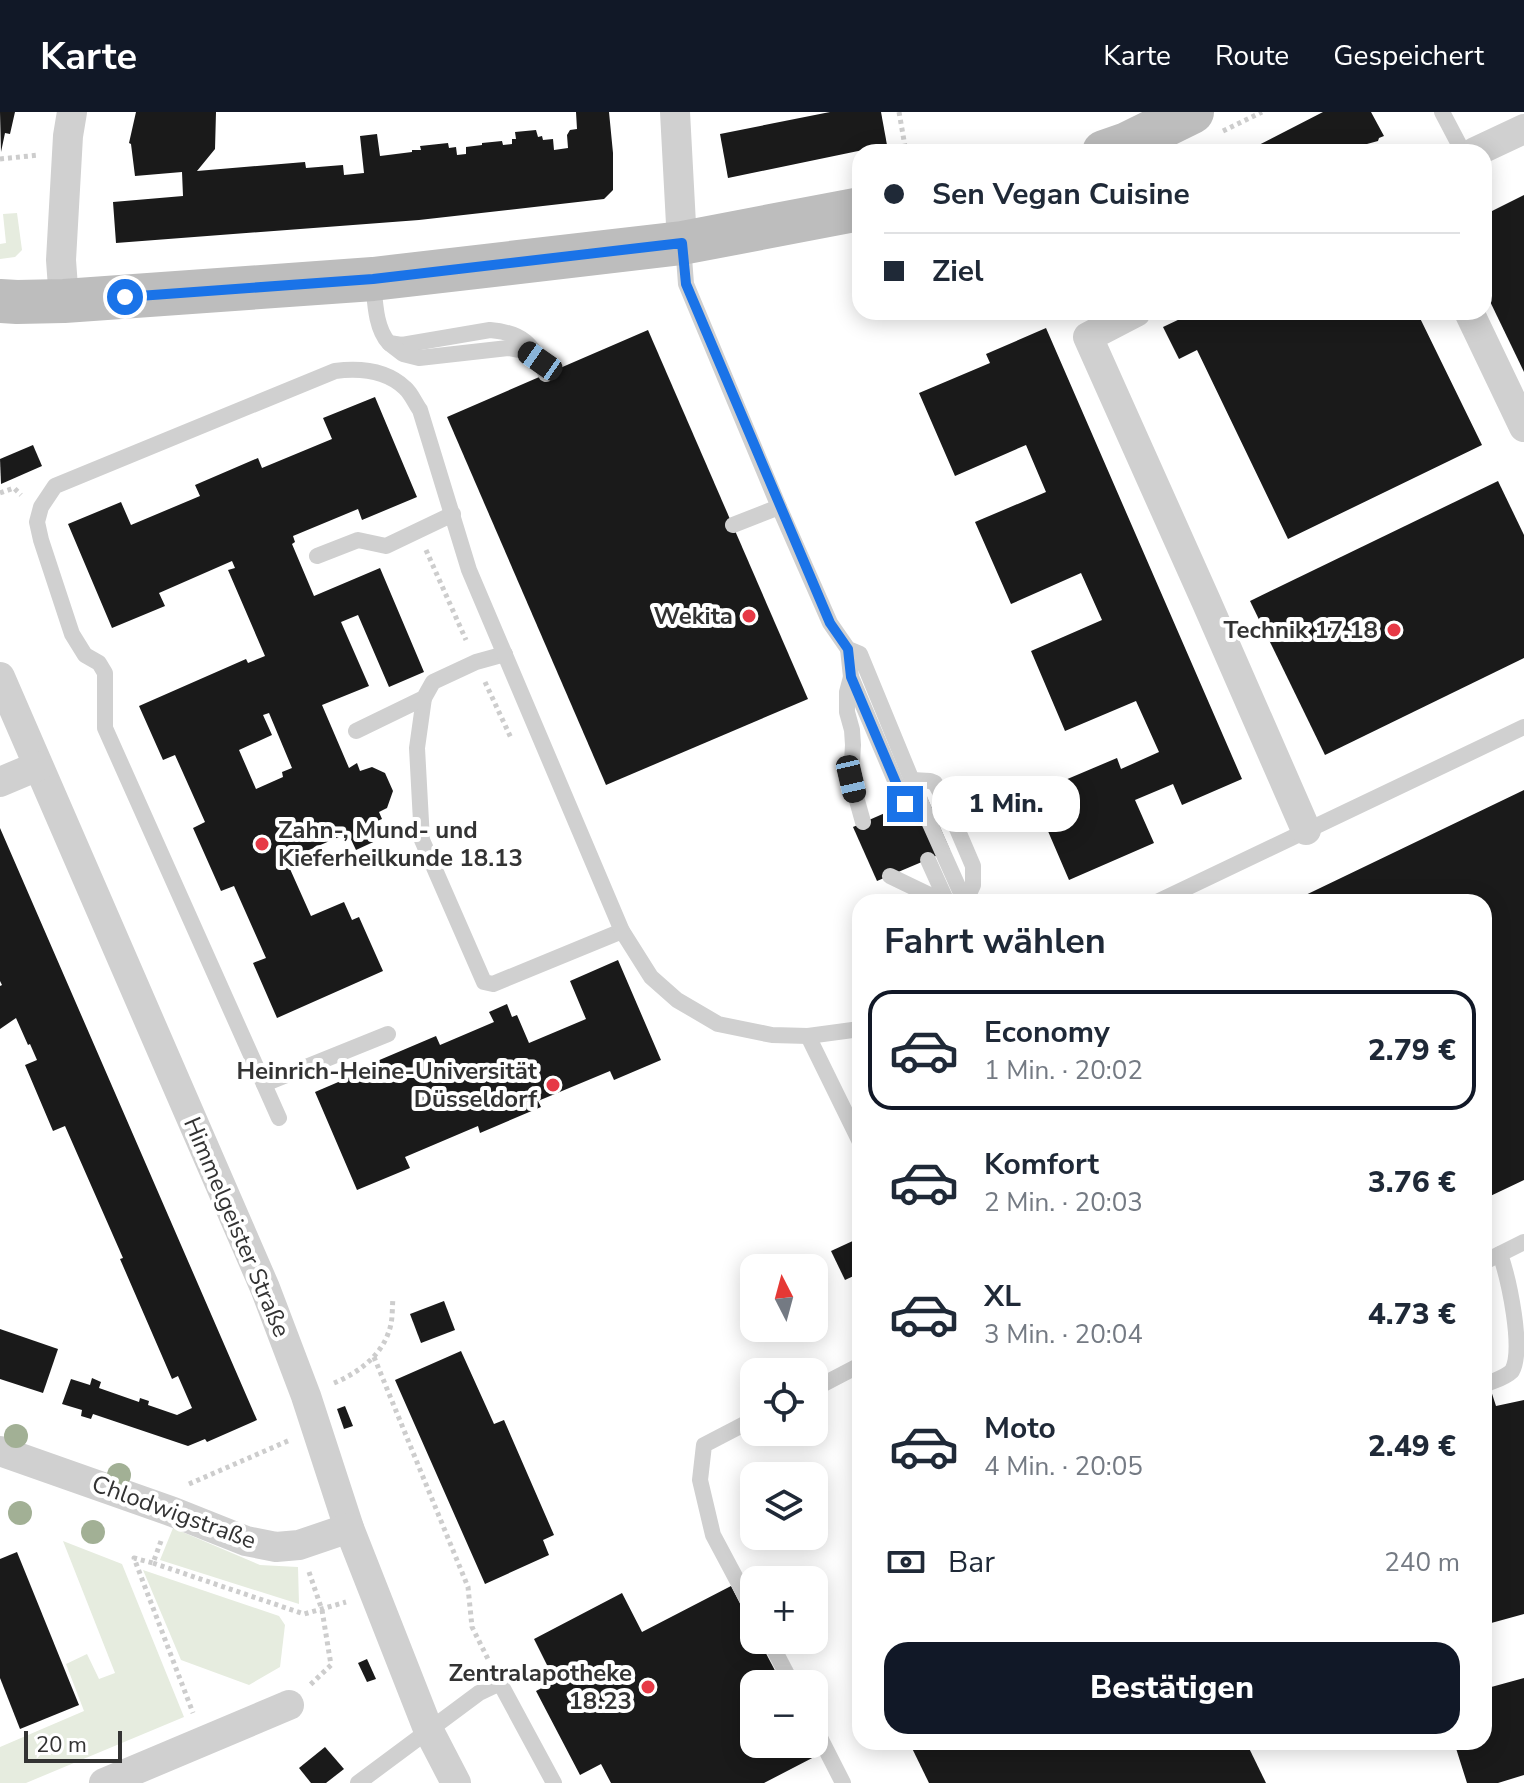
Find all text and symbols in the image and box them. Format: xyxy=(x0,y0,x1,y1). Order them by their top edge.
text: Karte xyxy=(40,31,137,82)
text: Karte xyxy=(1103,37,1171,75)
text: Route xyxy=(1215,37,1289,75)
text: Gespeichert xyxy=(1333,37,1484,75)
text: Sen Vegan Cuisine xyxy=(932,174,1190,215)
text: Ziel xyxy=(932,251,984,292)
route start xyxy=(107,279,143,315)
car xyxy=(513,337,567,385)
place label: Wekita xyxy=(653,600,733,632)
marker: Wekita xyxy=(740,607,758,625)
place label: Technik 17.18 xyxy=(1224,614,1378,646)
marker: Technik 17.18 xyxy=(1385,621,1403,639)
car xyxy=(834,753,868,805)
callout: 1 Min. xyxy=(933,776,1081,832)
route end xyxy=(887,786,923,822)
text: 1 Min. xyxy=(969,786,1043,821)
place label: Zahn-, Mund- und Kieferheilkunde 18.13 xyxy=(278,814,523,874)
marker: Zahn-, Mund- und Kieferheilkunde 18.13 xyxy=(253,835,271,853)
text: Fahrt wählen xyxy=(884,917,1106,966)
text: Economy xyxy=(984,1012,1110,1053)
icon: car xyxy=(888,1014,960,1086)
text: 2.79 € xyxy=(1368,1030,1456,1071)
text: 1 Min. · 20:02 xyxy=(984,1053,1143,1088)
place label: Heinrich-Heine-Universität Düsseldorf xyxy=(237,1055,538,1115)
marker: Heinrich-Heine-Universität Düsseldorf xyxy=(544,1076,562,1094)
street label: Himmelgeister Straße xyxy=(176,1112,298,1342)
text: Komfort xyxy=(984,1144,1099,1185)
icon: car xyxy=(888,1146,960,1218)
text: 3.76 € xyxy=(1368,1162,1456,1203)
text: 2 Min. · 20:03 xyxy=(984,1185,1143,1220)
north arrow xyxy=(740,1254,828,1342)
map controls xyxy=(740,1254,828,1758)
text: XL xyxy=(984,1276,1021,1317)
icon: car xyxy=(888,1278,960,1350)
text: 4.73 € xyxy=(1368,1294,1456,1335)
text: 3 Min. · 20:04 xyxy=(984,1317,1143,1352)
button: locate xyxy=(740,1358,828,1446)
text: Moto xyxy=(984,1408,1056,1449)
icon: car xyxy=(888,1410,960,1482)
text: 2.49 € xyxy=(1368,1426,1456,1467)
text: 4 Min. · 20:05 xyxy=(984,1449,1143,1484)
button: layers xyxy=(740,1462,828,1550)
street label: Chlodwigstraße xyxy=(87,1467,261,1557)
icon: cash xyxy=(884,1540,928,1584)
text: Bar xyxy=(948,1542,995,1583)
text: 240 m xyxy=(1384,1545,1460,1580)
button: + xyxy=(740,1566,828,1654)
button: Bestätigen xyxy=(884,1642,1460,1734)
place label: Zentralapotheke 18.23 xyxy=(448,1657,632,1717)
button: − xyxy=(740,1670,828,1758)
marker: Zentralapotheke 18.23 xyxy=(639,1678,657,1696)
scale bar xyxy=(24,1727,122,1763)
text: 20 m xyxy=(36,1730,87,1760)

